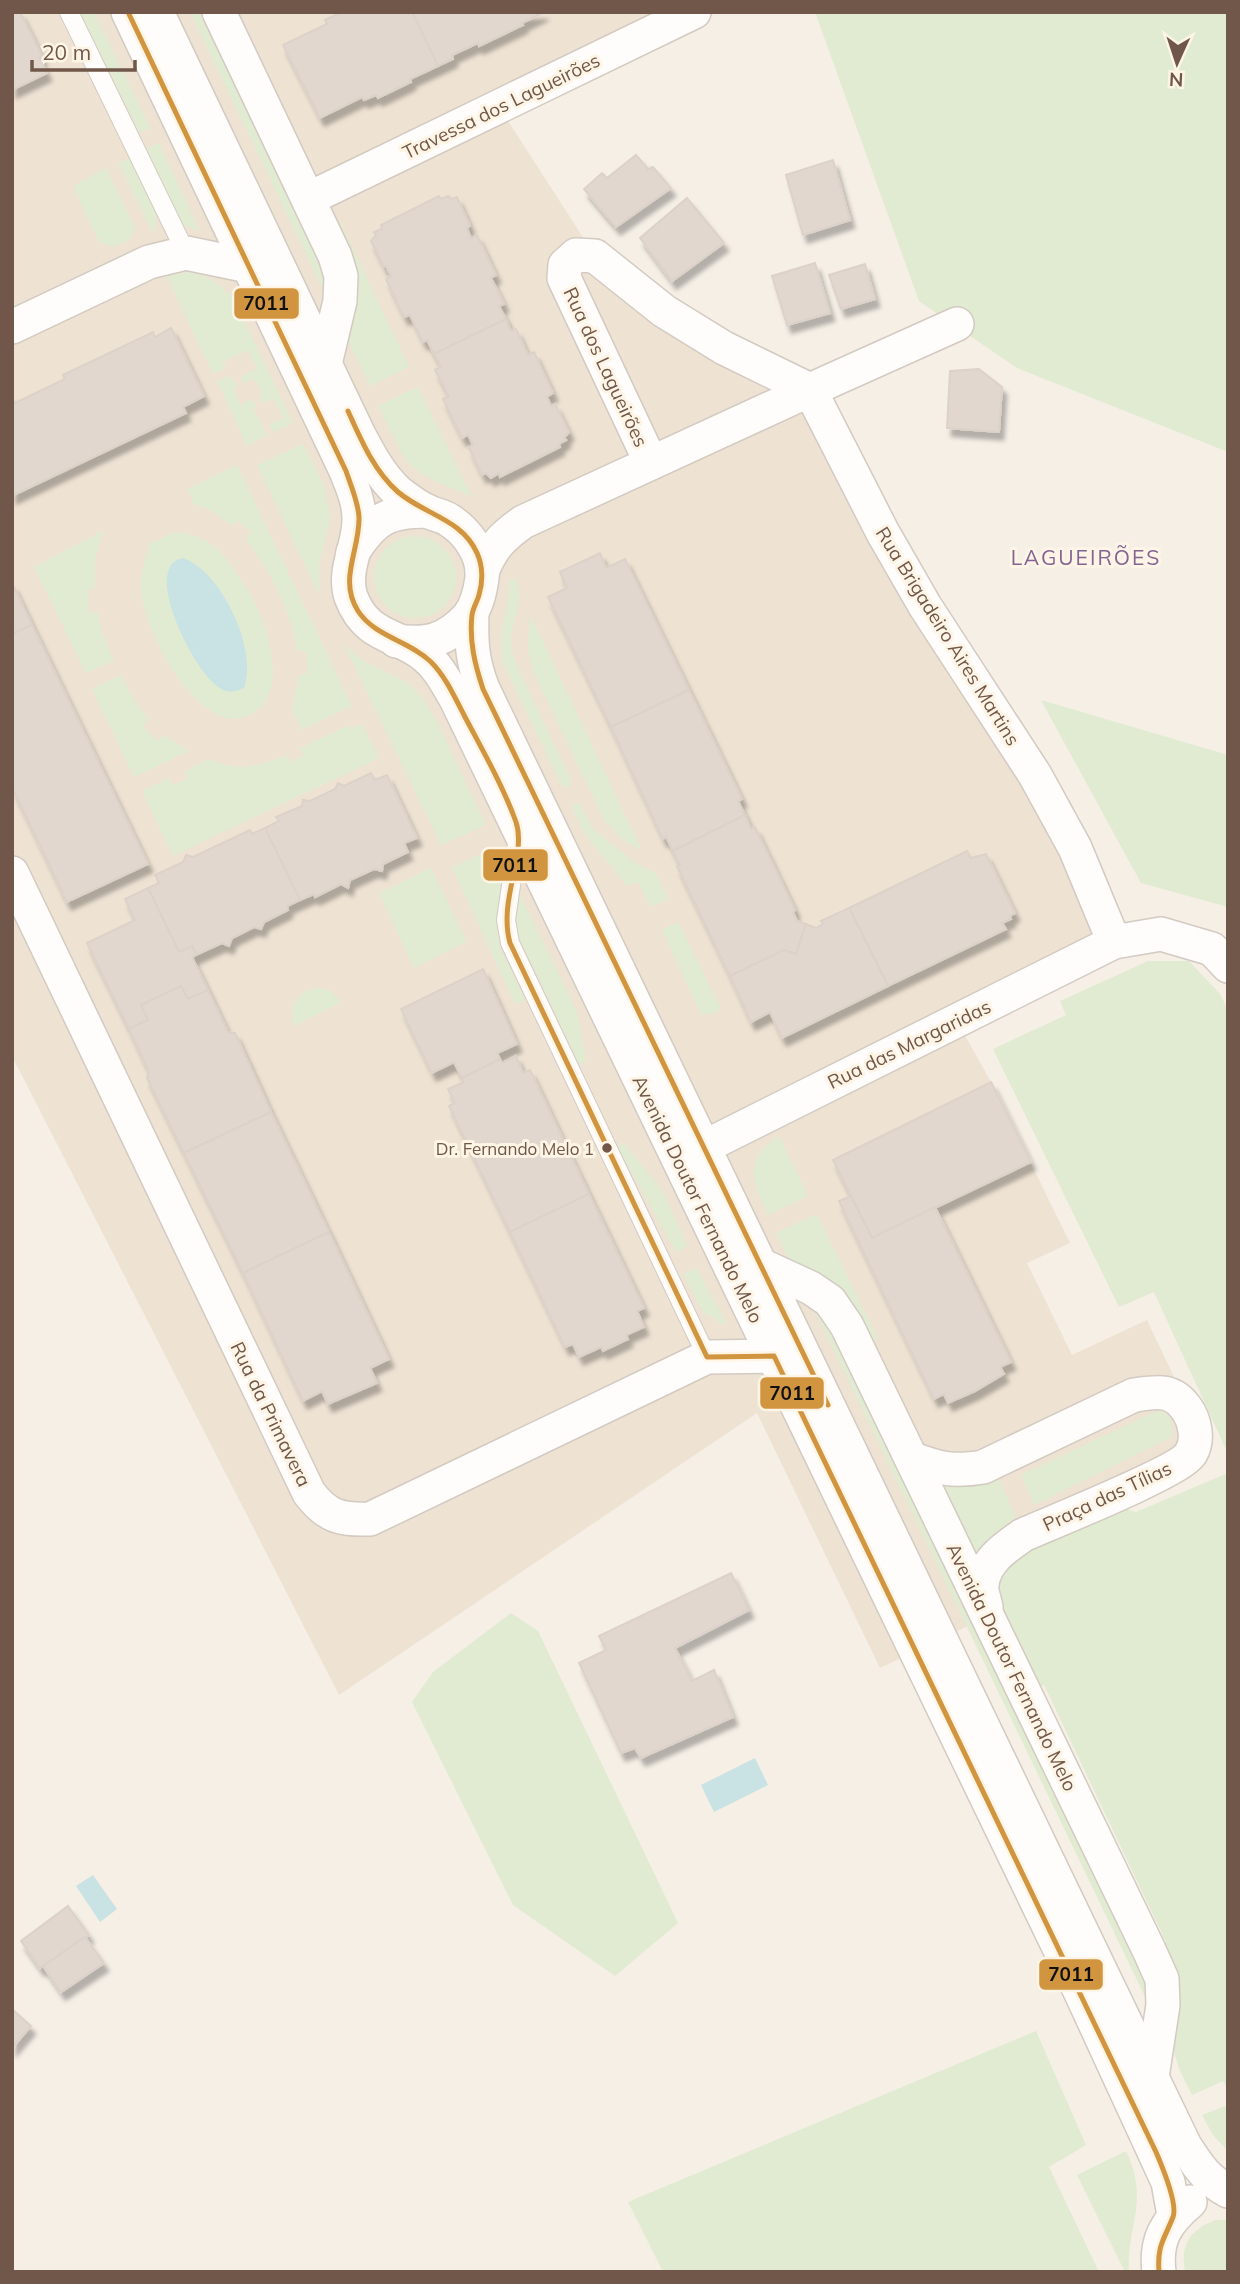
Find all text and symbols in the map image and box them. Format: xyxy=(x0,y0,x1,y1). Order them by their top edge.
scale bar xyxy=(32,28,135,72)
north arrow xyxy=(1142,28,1212,98)
text: 20 m xyxy=(42,39,91,65)
street label: Travessa dos Lagueirões xyxy=(398,48,604,164)
text: N xyxy=(1168,68,1184,92)
street label: Rua dos Lagueirões xyxy=(558,283,654,451)
line badge: 7011 xyxy=(233,287,300,320)
text: 7011 xyxy=(243,291,289,315)
street label: Rua Brigadeiro Aires Martins xyxy=(871,522,1025,750)
district label: LAGUEIRÕES xyxy=(1011,544,1161,570)
line badge: 7011 xyxy=(482,848,549,882)
text: 7011 xyxy=(492,853,538,877)
street label: Rua das Margaridas xyxy=(823,994,995,1094)
street label: Avenida Doutor Fernando Melo xyxy=(627,1071,769,1327)
place label: Dr. Fernando Melo 1 xyxy=(436,1138,594,1159)
marker: Dr. Fernando Melo 1 xyxy=(600,1141,614,1155)
street label: Rua da Primavera xyxy=(226,1338,316,1490)
line badge: 7011 xyxy=(759,1376,825,1410)
text: 7011 xyxy=(769,1381,815,1405)
street label: Praça das Tílias xyxy=(1039,1456,1175,1536)
street label: Avenida Doutor Fernando Melo xyxy=(941,1539,1083,1795)
line badge: 7011 xyxy=(1038,1958,1104,1991)
text: 7011 xyxy=(1048,1962,1094,1986)

